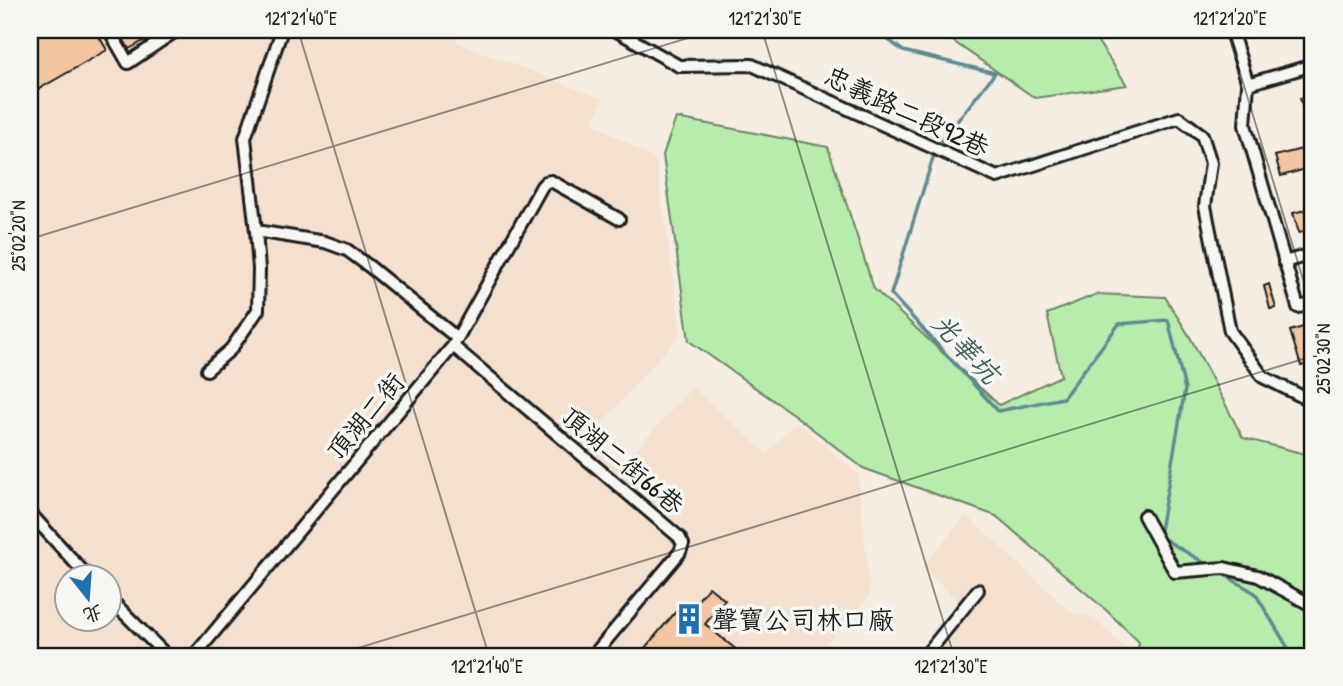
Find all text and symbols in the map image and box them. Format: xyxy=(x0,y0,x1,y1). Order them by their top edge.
text: 121°21'40"E xyxy=(265,6,337,31)
text: 121°21'30"E xyxy=(728,6,802,31)
text: 121°21'20"E xyxy=(1193,6,1267,31)
street label: 忠義路二段92巷 xyxy=(819,58,995,164)
text: 25°02'20"N xyxy=(6,200,31,272)
water label: 光華坑 xyxy=(923,304,1011,394)
text: 25°02'30"N xyxy=(1311,324,1336,394)
street label: 頂湖二街 xyxy=(318,365,412,467)
street label: 頂湖二街66巷 xyxy=(554,398,692,522)
north arrow xyxy=(52,564,122,634)
text: 北 xyxy=(80,599,106,629)
building icon: 聲寶公司林口廠 xyxy=(672,602,706,636)
place label: 聲寶公司林口廠 xyxy=(712,602,894,637)
text: 121°21'40"E xyxy=(451,654,523,679)
text: 121°21'30"E xyxy=(914,654,988,679)

